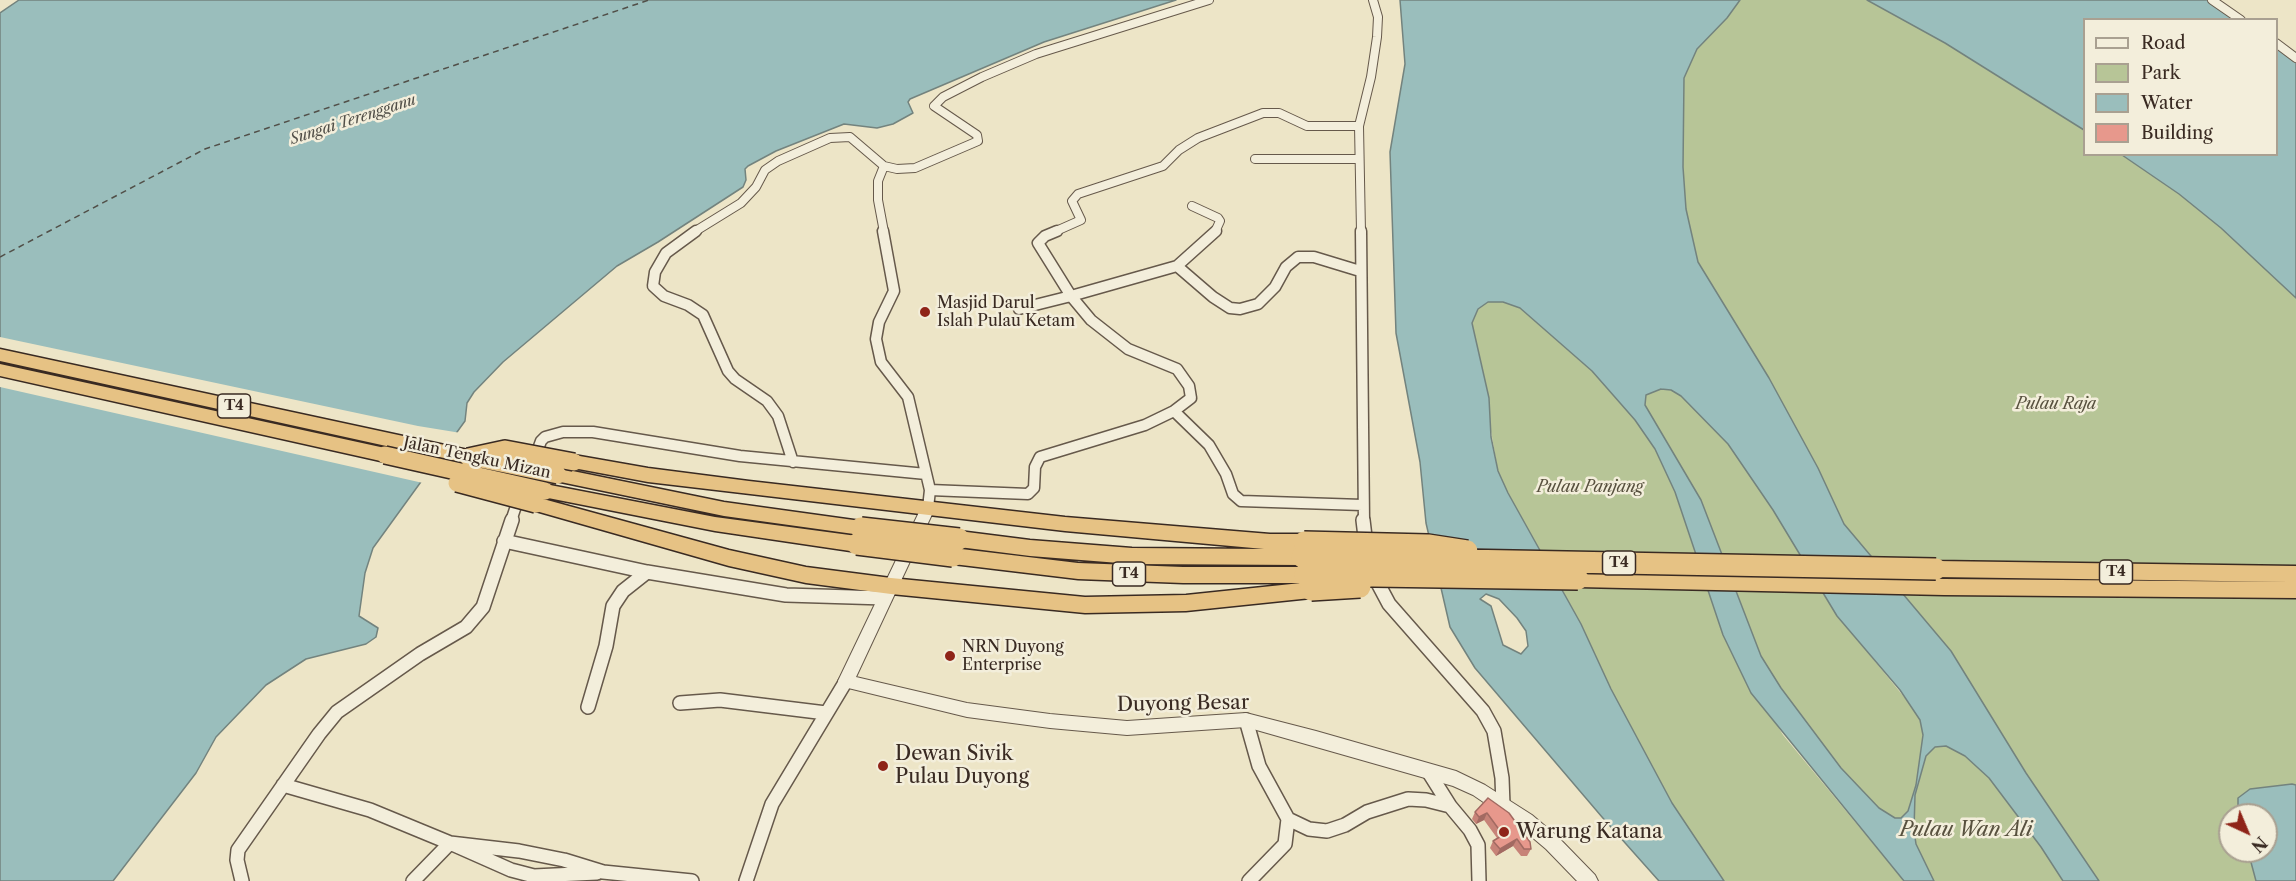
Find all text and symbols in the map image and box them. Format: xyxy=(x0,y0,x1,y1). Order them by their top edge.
legend xyxy=(2083,18,2278,156)
text: Road xyxy=(2141,32,2186,54)
text: Park xyxy=(2141,62,2180,84)
water label: Sungai Terengganu xyxy=(288,91,418,149)
text: Water xyxy=(2141,92,2193,114)
text: Building xyxy=(2141,122,2213,144)
place label: Masjid Darul Islah Pulau Ketam xyxy=(937,293,1075,331)
marker: Masjid Darul Islah Pulau Ketam xyxy=(918,305,932,319)
road number: T4 xyxy=(218,394,250,418)
park label: Pulau Raja xyxy=(2016,394,2096,414)
street label: Jalan Tengku Mizan xyxy=(401,433,553,483)
park label: Pulau Panjang xyxy=(1537,477,1643,497)
road number: T4 xyxy=(1602,551,1636,575)
road number: T4 xyxy=(2100,560,2132,584)
road number: T4 xyxy=(1112,562,1146,586)
place label: NRN Duyong Enterprise xyxy=(962,637,1064,675)
marker: NRN Duyong Enterprise xyxy=(943,649,957,663)
street label: Duyong Besar xyxy=(1117,691,1249,717)
place label: Dewan Sivik Pulau Duyong xyxy=(895,742,1029,789)
marker: Dewan Sivik Pulau Duyong xyxy=(876,759,890,773)
north arrow xyxy=(2218,803,2278,863)
park label: Pulau Wan Ali xyxy=(1900,818,2032,842)
place label: Warung Katana xyxy=(1516,820,1663,844)
marker: Warung Katana xyxy=(1497,825,1511,839)
text: N xyxy=(2247,832,2271,857)

